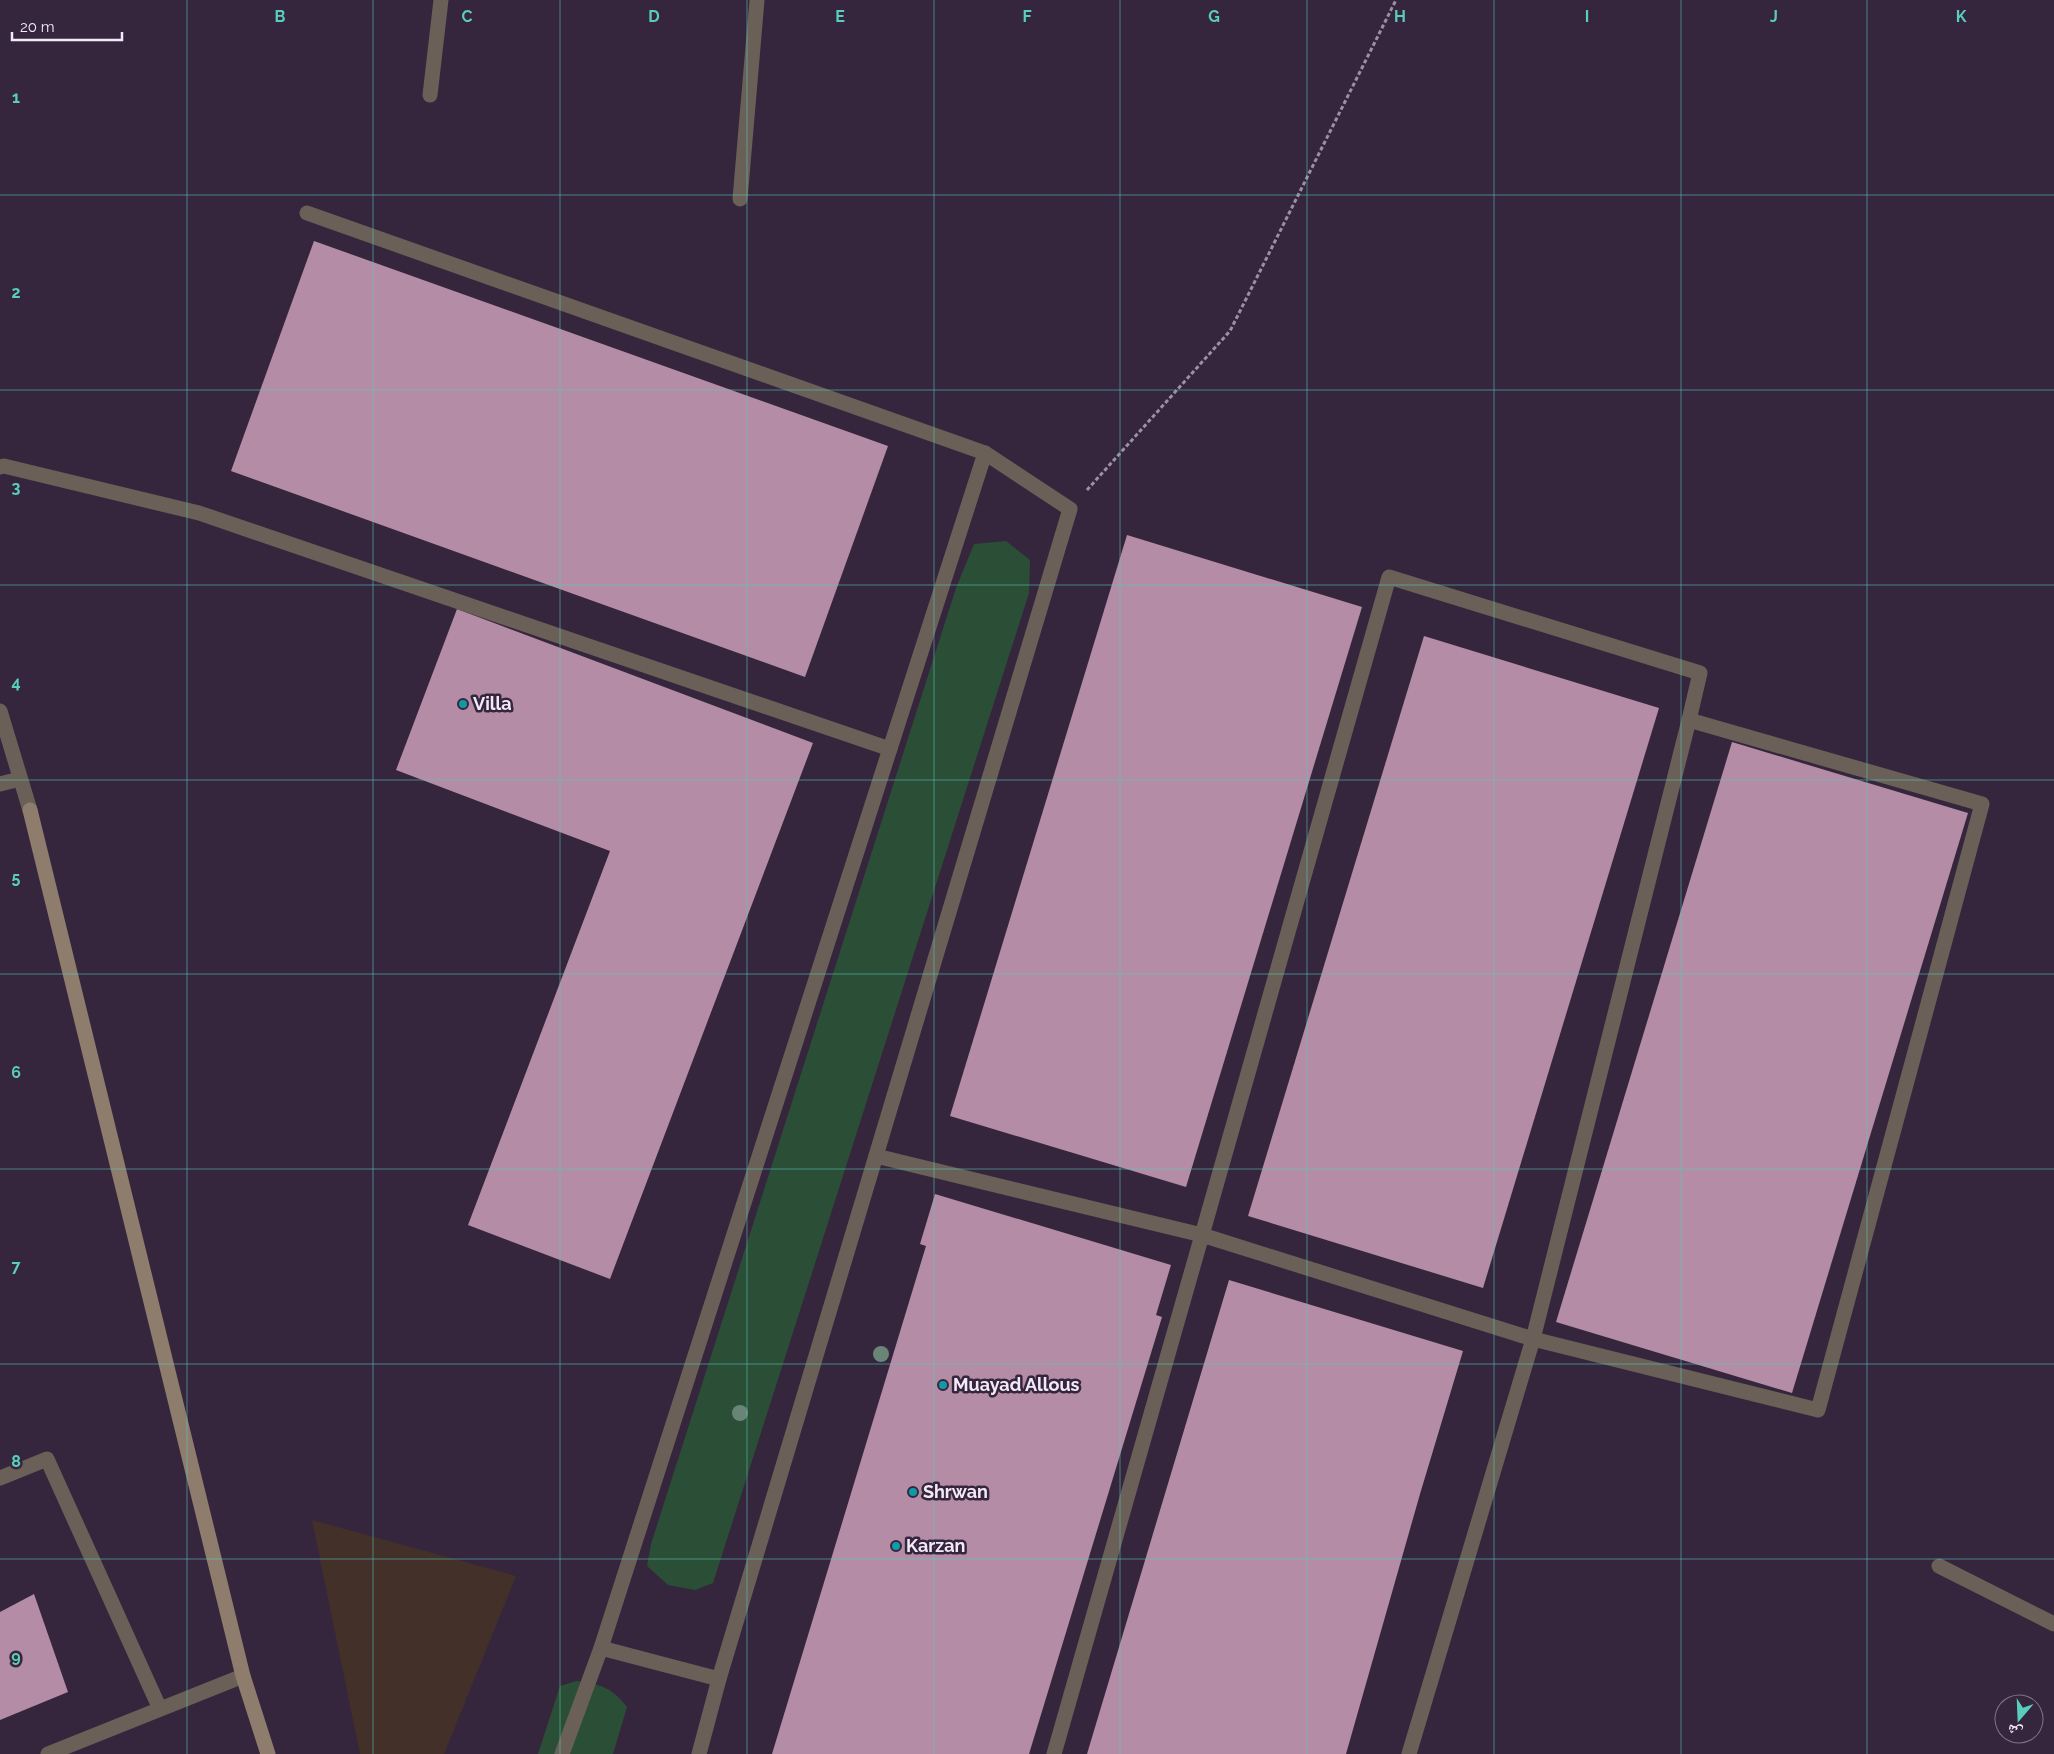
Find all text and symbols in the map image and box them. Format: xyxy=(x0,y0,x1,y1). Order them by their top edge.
text: B xyxy=(275,7,286,26)
text: C xyxy=(462,7,473,26)
text: D xyxy=(648,7,660,26)
text: E xyxy=(835,7,845,26)
text: F xyxy=(1022,7,1032,26)
text: G xyxy=(1208,7,1220,26)
text: H xyxy=(1394,7,1406,26)
text: I xyxy=(1585,7,1589,26)
text: J xyxy=(1770,7,1778,26)
text: K xyxy=(1956,7,1967,26)
scale bar xyxy=(12,10,122,42)
text: 20 m xyxy=(20,18,55,36)
text: 1 xyxy=(12,88,20,107)
text: 2 xyxy=(11,283,21,302)
text: 3 xyxy=(12,478,21,497)
text: 4 xyxy=(11,673,21,692)
place label: Villa xyxy=(473,693,512,714)
marker: Villa xyxy=(457,698,469,710)
text: 5 xyxy=(12,868,21,887)
text: 6 xyxy=(11,1063,21,1082)
text: 7 xyxy=(12,1257,21,1276)
place label: Muayad Allous xyxy=(953,1374,1080,1395)
marker: Muayad Allous xyxy=(937,1379,949,1391)
text: 8 xyxy=(11,1452,21,1471)
place label: Shrwan xyxy=(923,1481,988,1502)
marker: Shrwan xyxy=(907,1486,919,1498)
place label: Karzan xyxy=(906,1535,965,1556)
marker: Karzan xyxy=(890,1540,902,1552)
text: 9 xyxy=(11,1647,21,1666)
north arrow xyxy=(1994,1694,2044,1744)
text: ش xyxy=(2005,1720,2025,1741)

